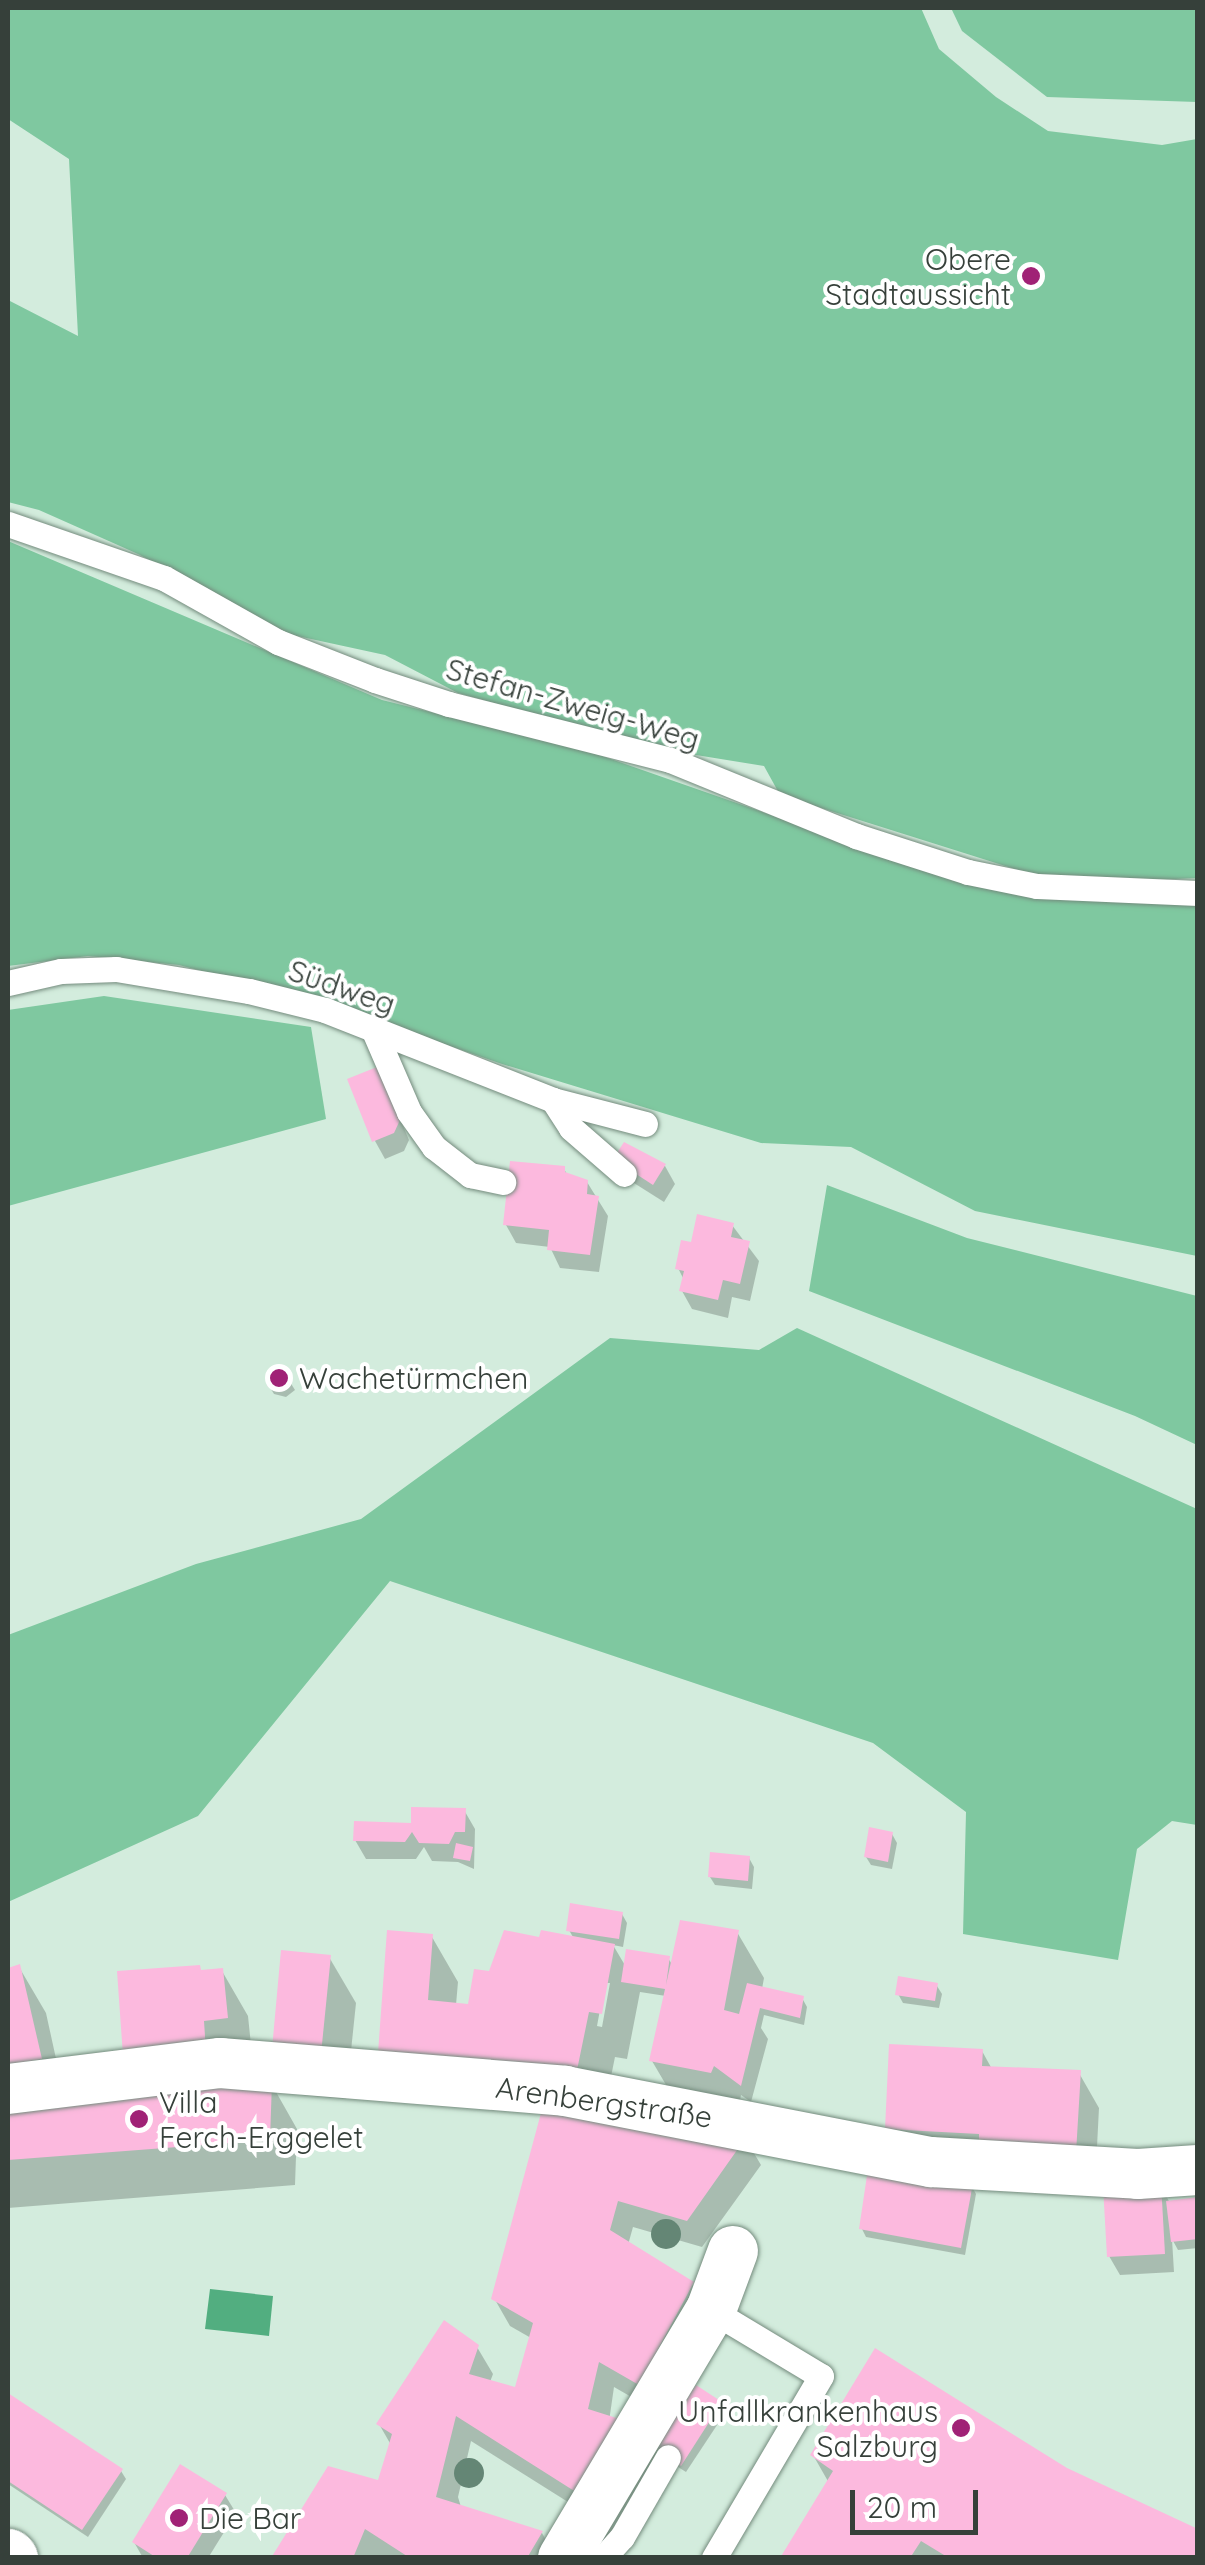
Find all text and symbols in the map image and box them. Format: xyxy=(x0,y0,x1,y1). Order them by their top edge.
place label: Obere Stadtaussicht xyxy=(825,241,1011,312)
marker: Obere Stadtaussicht xyxy=(1020,265,1042,287)
street label: Stefan-Zweig-Weg xyxy=(442,651,704,757)
street label: Südweg xyxy=(284,952,400,1022)
place label: Wachetürmchen xyxy=(299,1360,528,1396)
marker: Wachetürmchen xyxy=(268,1367,290,1389)
street label: Arenbergstraße xyxy=(494,2069,714,2135)
place label: Villa Ferch-Erggelet xyxy=(159,2084,363,2154)
marker: Villa Ferch-Erggelet xyxy=(128,2108,150,2130)
place label: Unfallkrankenhaus Salzburg xyxy=(678,2393,938,2464)
marker: Unfallkrankenhaus Salzburg xyxy=(948,2415,974,2441)
scale bar xyxy=(855,2470,982,2532)
text: 20 m xyxy=(867,2488,937,2526)
place label: Die Bar xyxy=(199,2500,301,2536)
marker: Die Bar xyxy=(168,2507,190,2529)

